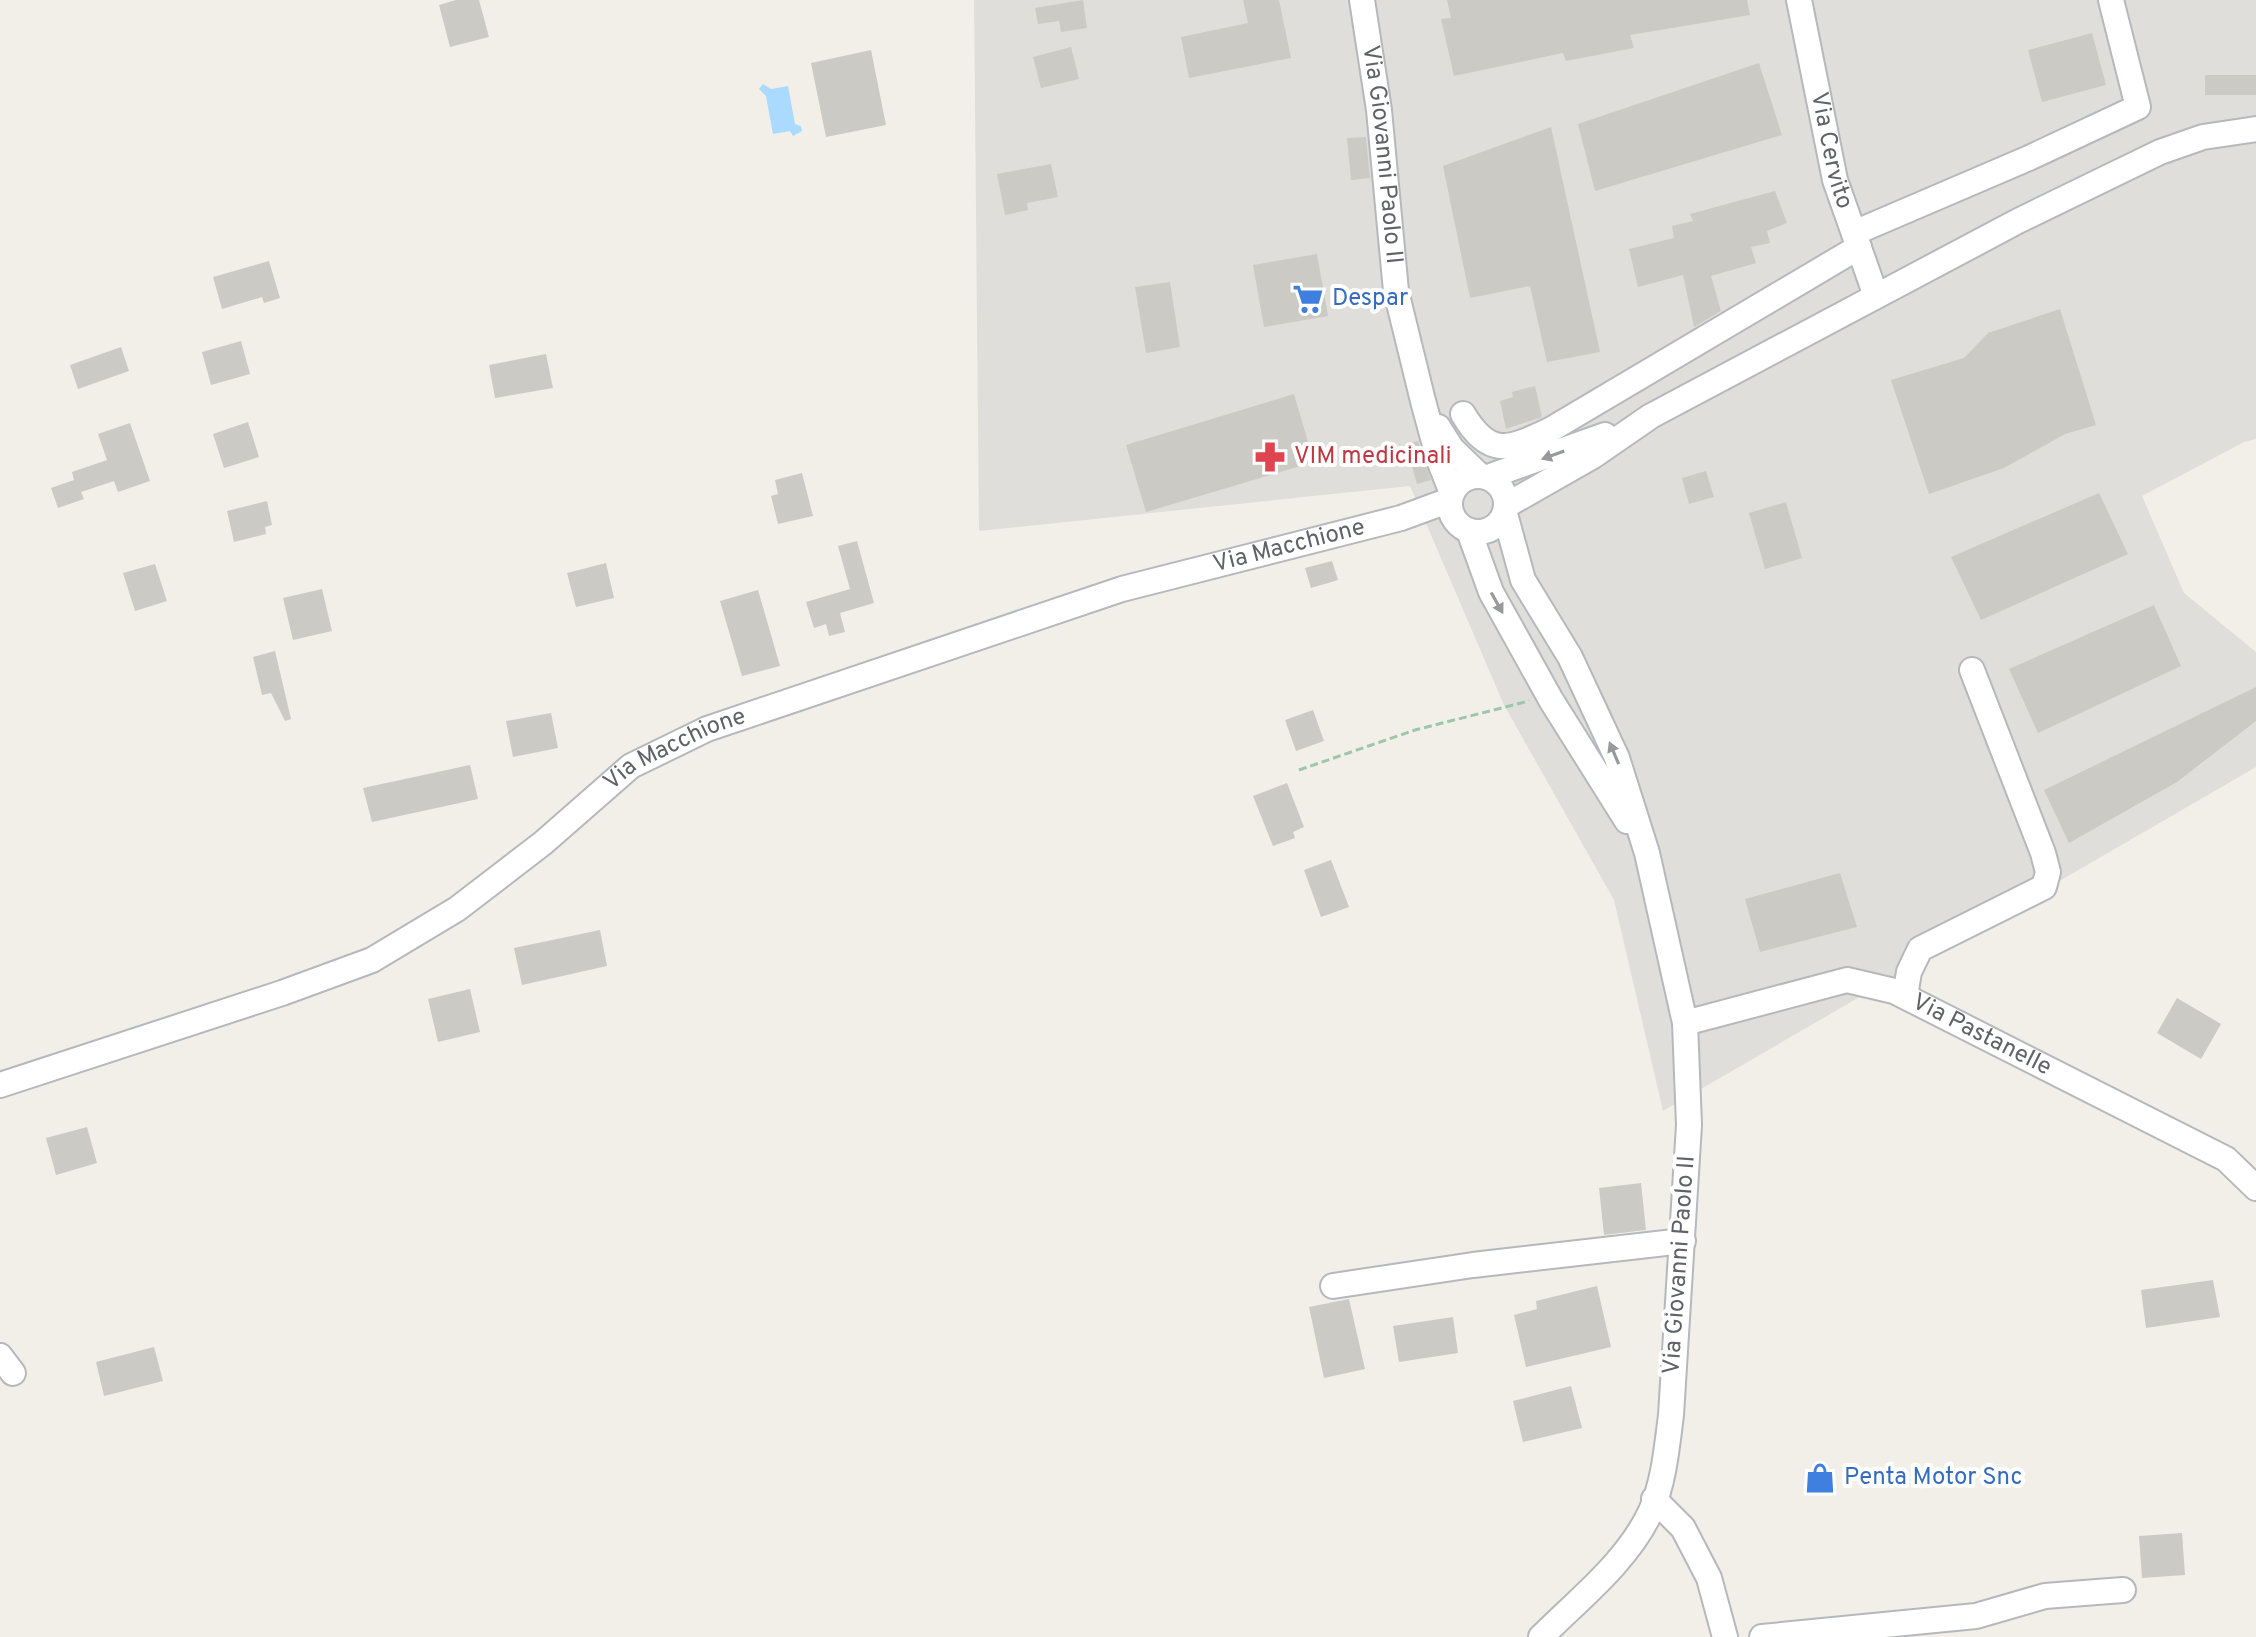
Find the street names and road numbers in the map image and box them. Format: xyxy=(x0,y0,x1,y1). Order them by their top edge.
street label: Via Giovanni Paolo II xyxy=(1354,43,1408,265)
street label: Via Cervito xyxy=(1803,90,1859,213)
street label: Via Macchione xyxy=(1210,513,1368,580)
street label: Via Macchione xyxy=(598,702,750,798)
street label: Via Pastanelle xyxy=(1907,988,2056,1083)
street label: Via Giovanni Paolo II xyxy=(1657,1154,1703,1376)

